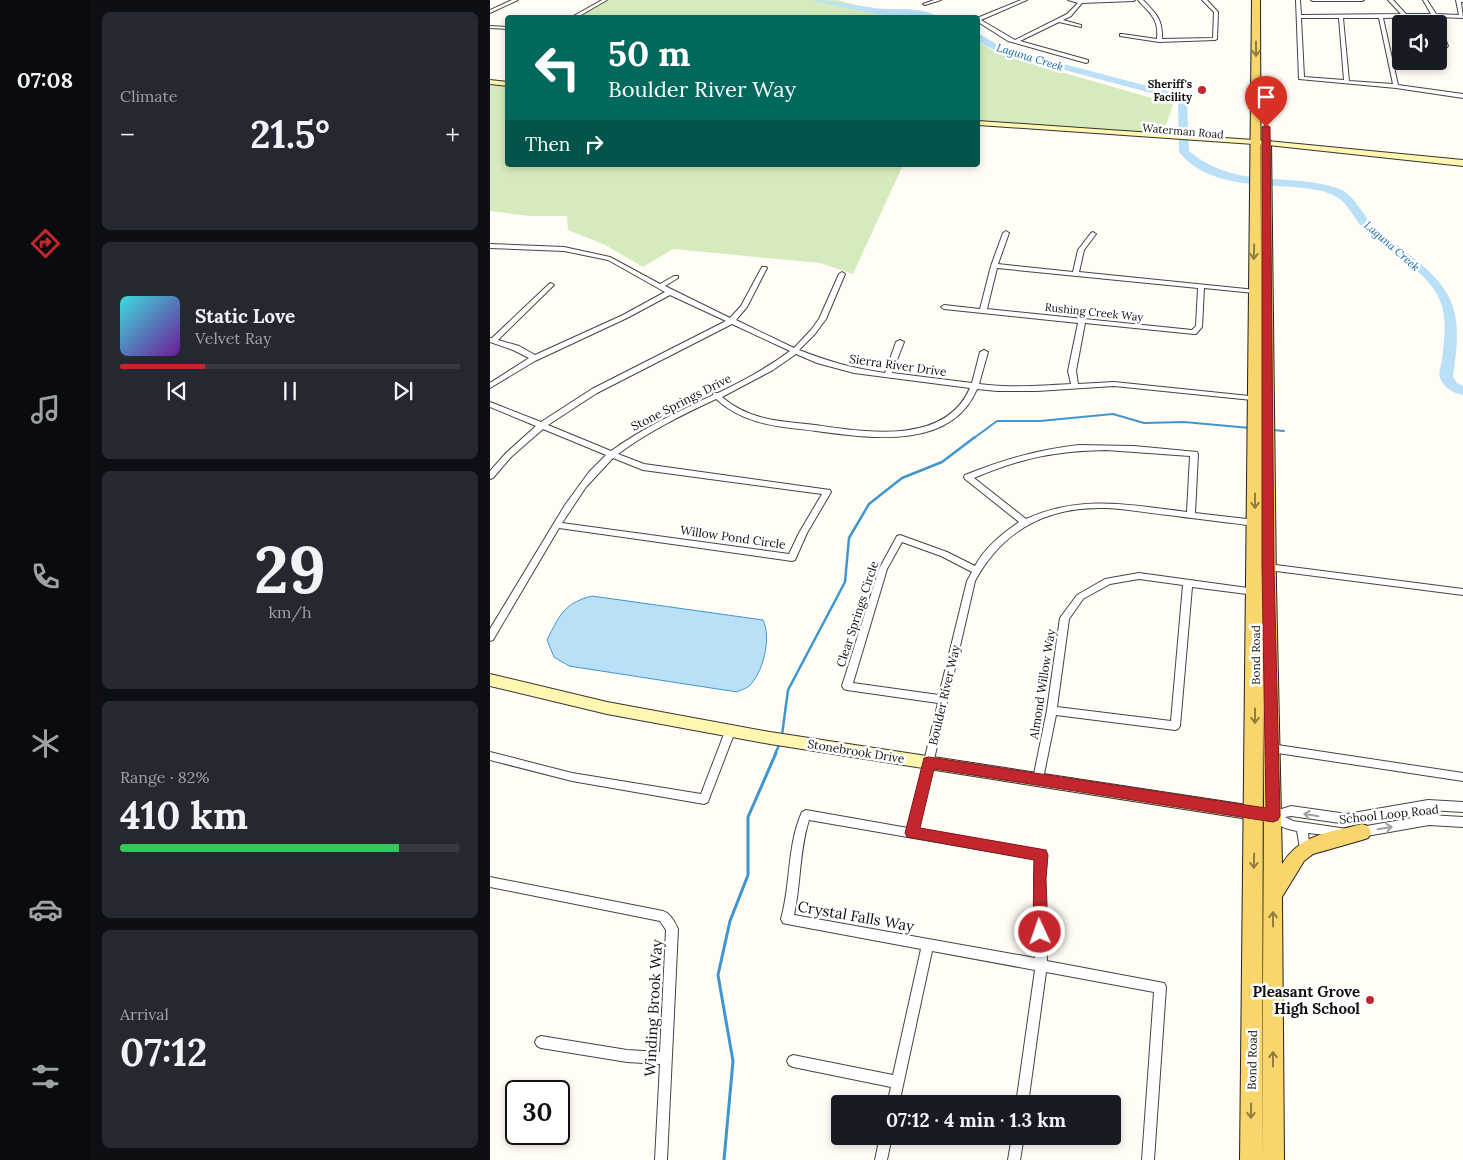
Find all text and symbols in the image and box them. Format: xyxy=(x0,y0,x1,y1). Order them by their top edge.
map controls xyxy=(1392,15,1447,70)
button: sound xyxy=(1392,15,1447,70)
text: 50 m xyxy=(608,31,691,76)
icon: left xyxy=(525,35,590,100)
water label: Laguna Creek xyxy=(995,40,1065,74)
one-way arrow xyxy=(1251,40,1261,56)
text: 07:08 xyxy=(17,66,73,94)
text: Boulder River Way xyxy=(608,75,796,103)
pin xyxy=(1245,76,1287,127)
place label: Sheriff's Facility xyxy=(1148,77,1193,104)
icon: arrive xyxy=(1252,83,1280,111)
marker: Sheriff's Facility xyxy=(1196,84,1208,96)
text: Climate xyxy=(120,86,177,106)
text: 21.5° xyxy=(250,110,330,158)
text: − xyxy=(120,117,135,153)
text: + xyxy=(445,117,460,153)
street label: Waterman Road xyxy=(1142,120,1225,142)
icon: right xyxy=(580,130,608,158)
text: Then xyxy=(525,132,570,156)
water label: Laguna Creek xyxy=(1361,218,1423,274)
icon: directions xyxy=(28,226,63,261)
one-way arrow xyxy=(1250,244,1259,260)
street label: Rushing Creek Way xyxy=(1044,300,1144,324)
text: Static Love xyxy=(195,304,295,328)
text: Velvet Ray xyxy=(195,328,271,348)
street label: Sierra River Drive xyxy=(848,351,948,379)
street label: Stone Springs Drive xyxy=(628,370,734,434)
icon: previous xyxy=(163,377,191,405)
icon: pause xyxy=(276,377,304,405)
icon: next xyxy=(389,377,417,405)
icon: music xyxy=(28,392,63,427)
one-way arrow xyxy=(1250,492,1260,509)
street label: Willow Pond Circle xyxy=(679,522,787,552)
text: 29 xyxy=(254,528,326,611)
icon: phone xyxy=(28,559,63,594)
street label: Clear Springs Circle xyxy=(833,559,881,669)
text: km/h xyxy=(268,602,312,622)
street label: Bond Road xyxy=(1248,625,1263,685)
street label: Almond Willow Way xyxy=(1026,627,1058,741)
street label: Boulder River Way xyxy=(925,643,963,747)
one-way arrow xyxy=(1250,708,1260,724)
icon: climate xyxy=(28,726,63,761)
street label: Stonebrook Drive xyxy=(806,736,906,766)
text: Range · 82% xyxy=(120,767,209,787)
text: 410 km xyxy=(120,791,248,839)
street label: School Loop Road xyxy=(1338,801,1440,827)
one-way arrow xyxy=(1303,809,1319,819)
one-way arrow xyxy=(1377,822,1393,832)
one-way arrow xyxy=(1249,853,1259,869)
icon: car xyxy=(28,892,63,927)
street label: Crystal Falls Way xyxy=(796,896,916,936)
position arrow xyxy=(1013,905,1065,957)
one-way arrow xyxy=(1268,911,1278,928)
street label: Winding Brook Way xyxy=(640,939,666,1077)
place label: Pleasant Grove High School xyxy=(1252,982,1360,1018)
marker: Pleasant Grove High School xyxy=(1364,994,1376,1006)
text: Arrival xyxy=(120,1004,169,1024)
text: 07:12 xyxy=(120,1028,207,1076)
street label: Bond Road xyxy=(1244,1030,1260,1090)
one-way arrow xyxy=(1268,1051,1278,1068)
icon: filters xyxy=(28,1059,63,1094)
speed limit sign: 30 xyxy=(505,1080,570,1145)
one-way arrow xyxy=(1246,1103,1256,1119)
text: 07:12 · 4 min · 1.3 km xyxy=(886,1108,1066,1132)

